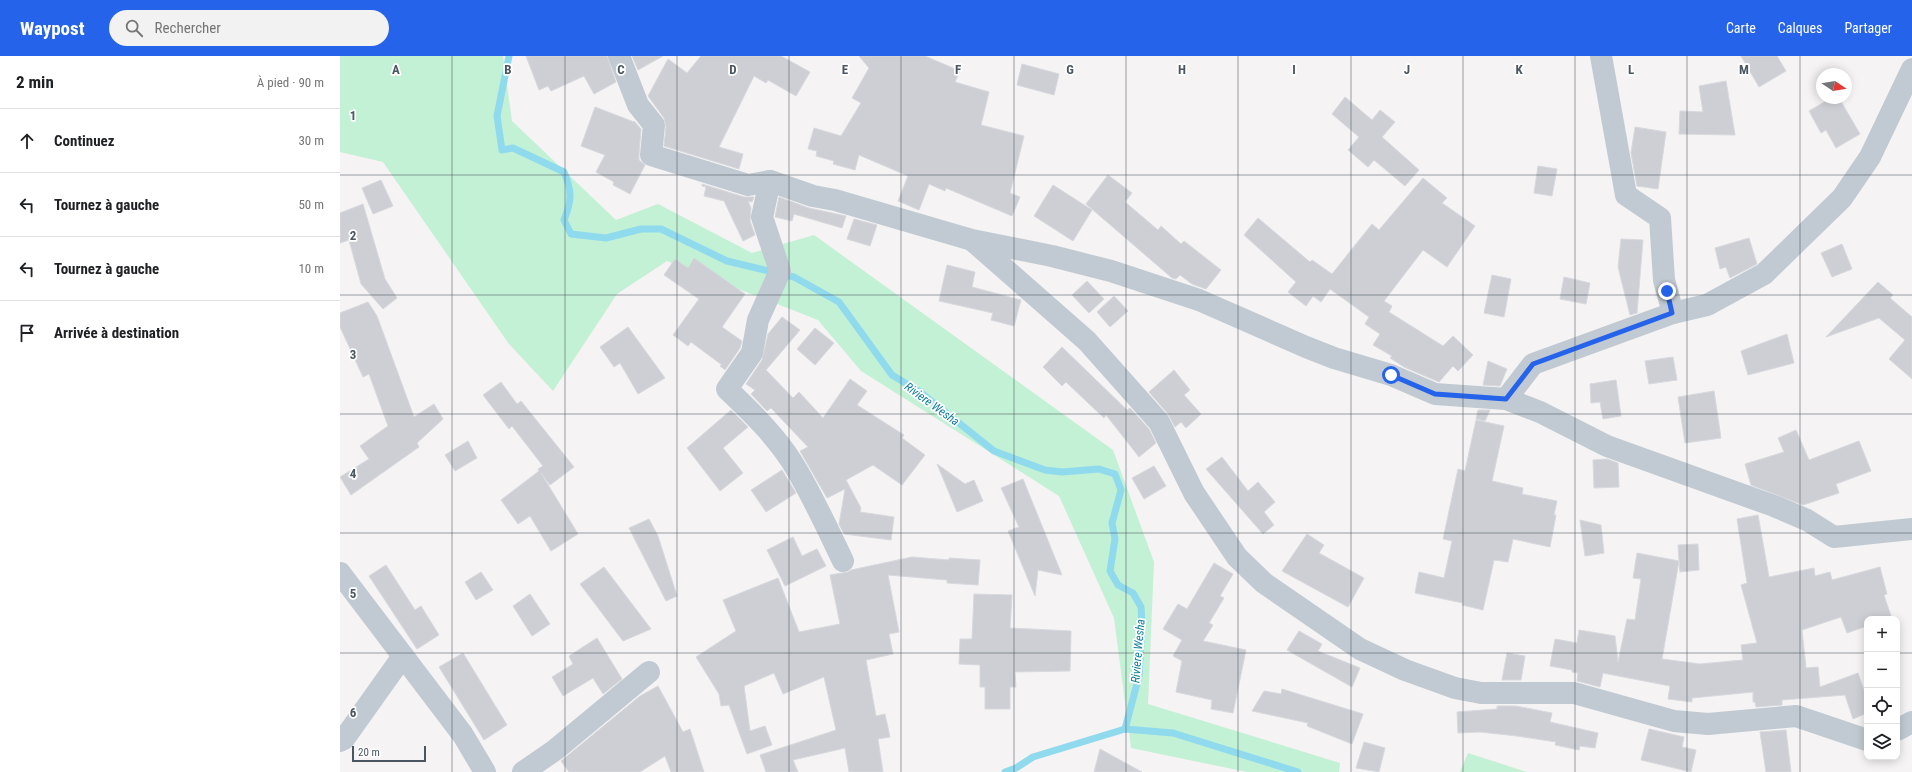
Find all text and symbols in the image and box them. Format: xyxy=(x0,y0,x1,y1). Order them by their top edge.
search box xyxy=(109,10,389,46)
text: Waypost xyxy=(20,17,85,40)
icon: search xyxy=(123,17,145,39)
text: Rechercher xyxy=(155,19,221,37)
text: Carte xyxy=(1726,20,1756,36)
text: Calques xyxy=(1778,20,1822,36)
text: Partager xyxy=(1844,20,1892,36)
text: A xyxy=(392,62,400,77)
text: B xyxy=(504,62,512,77)
text: C xyxy=(617,62,625,77)
text: D xyxy=(729,62,737,77)
text: E xyxy=(842,62,849,77)
text: F xyxy=(955,62,961,77)
text: G xyxy=(1066,62,1074,77)
text: H xyxy=(1178,62,1186,77)
text: I xyxy=(1292,62,1296,77)
text: J xyxy=(1404,62,1410,77)
text: K xyxy=(1515,62,1523,77)
text: L xyxy=(1628,62,1634,77)
text: M xyxy=(1739,62,1749,77)
north arrow xyxy=(1816,68,1852,104)
text: 2 min xyxy=(16,72,54,92)
text: À pied · 90 m xyxy=(257,75,324,90)
text: 1 xyxy=(350,108,356,123)
icon: ahead xyxy=(16,130,38,152)
text: Continuez xyxy=(54,132,115,150)
text: 30 m xyxy=(298,133,324,148)
icon: left xyxy=(16,194,38,216)
text: Tournez à gauche xyxy=(54,196,159,214)
text: 50 m xyxy=(298,197,324,212)
text: 2 xyxy=(350,228,357,243)
icon: left xyxy=(16,258,38,280)
text: Tournez à gauche xyxy=(54,260,159,278)
text: 10 m xyxy=(298,261,324,276)
route end xyxy=(1658,282,1676,300)
icon: arrive xyxy=(16,322,38,344)
text: Arrivée à destination xyxy=(54,324,179,342)
text: 3 xyxy=(350,347,356,362)
route start xyxy=(1382,366,1400,384)
water label: Riviere Wesha xyxy=(902,379,962,429)
text: 4 xyxy=(350,466,357,481)
text: 5 xyxy=(350,586,357,601)
map controls xyxy=(1864,616,1900,760)
button: + xyxy=(1864,616,1900,652)
water label: Riviere Wesha xyxy=(1128,618,1148,684)
button: − xyxy=(1864,652,1900,688)
button: locate xyxy=(1864,688,1900,724)
text: 6 xyxy=(350,705,357,720)
button: layers xyxy=(1864,724,1900,760)
scale bar xyxy=(352,744,426,763)
text: 20 m xyxy=(358,746,380,759)

